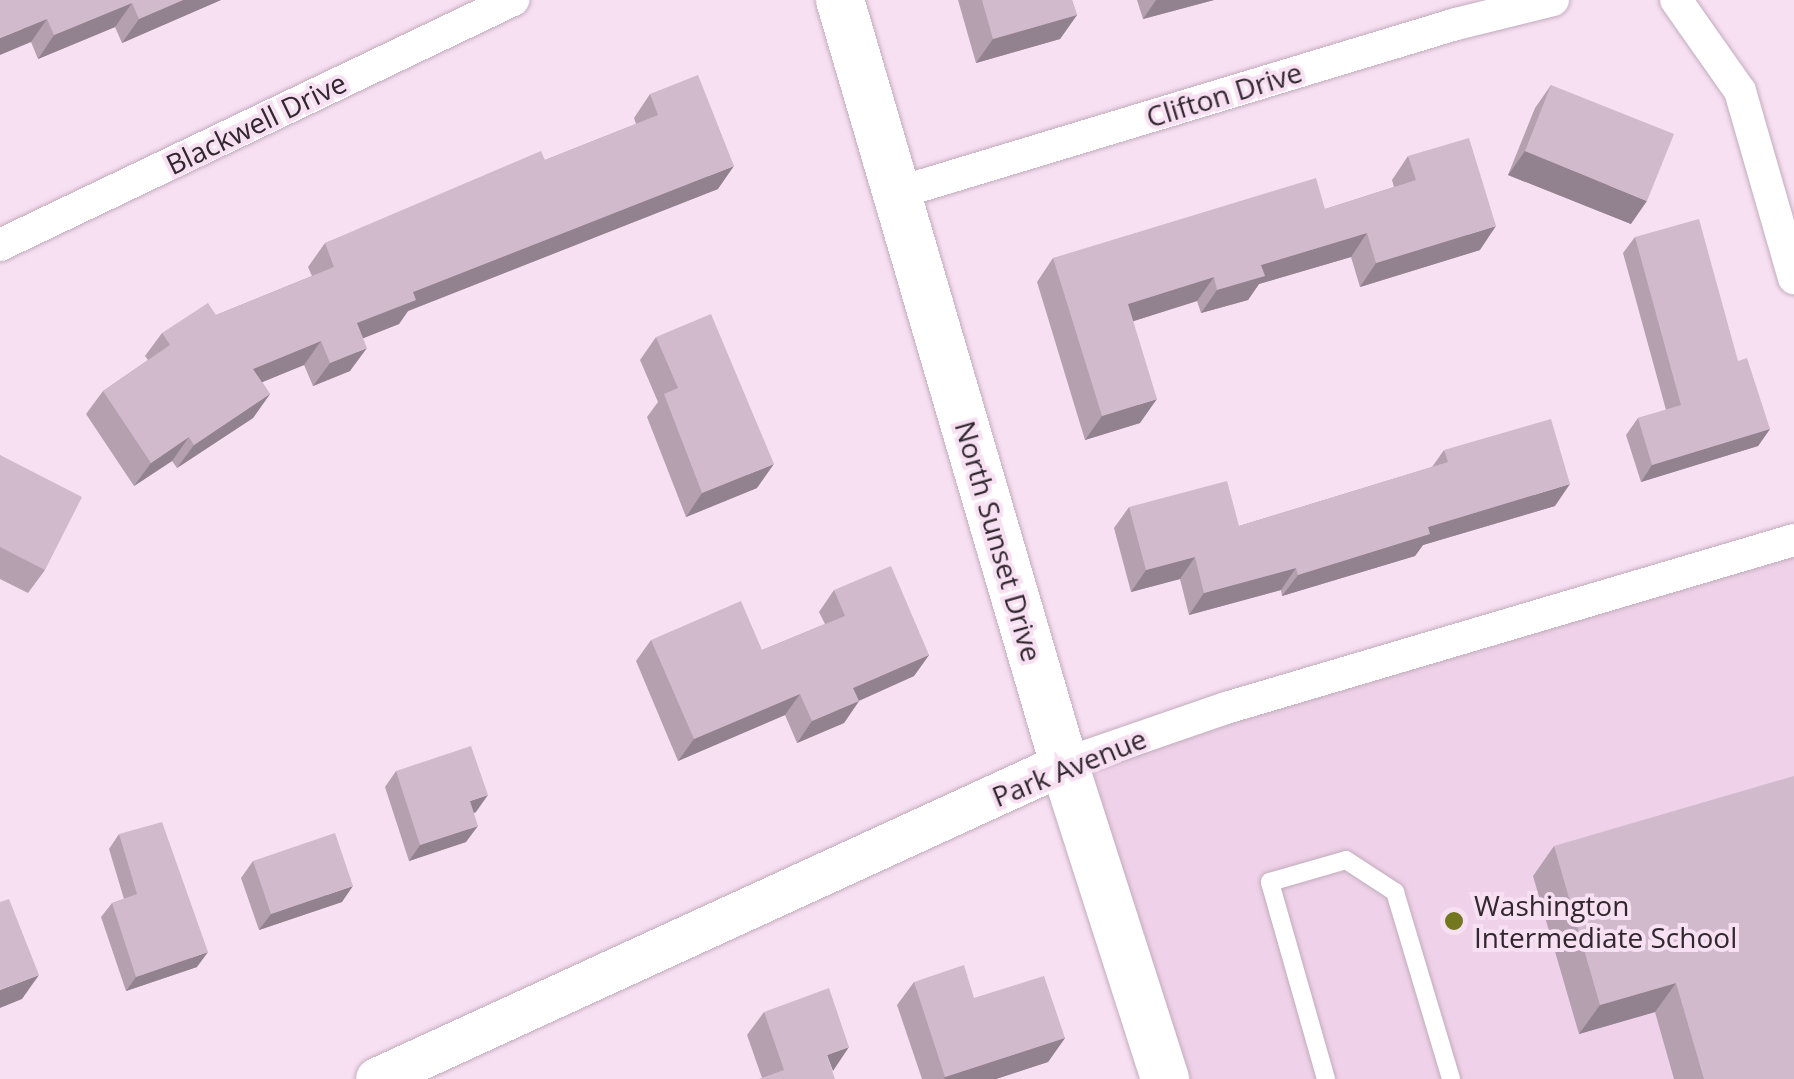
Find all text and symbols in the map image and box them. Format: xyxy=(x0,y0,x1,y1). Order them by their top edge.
street label: Clifton Drive xyxy=(1142,54,1306,134)
street label: Blackwell Drive xyxy=(160,65,352,181)
street label: North Sunset Drive xyxy=(949,417,1049,665)
street label: Park Avenue xyxy=(987,721,1151,813)
place label: Washington Intermediate School xyxy=(1474,888,1737,954)
marker: Washington Intermediate School xyxy=(1443,910,1465,932)

